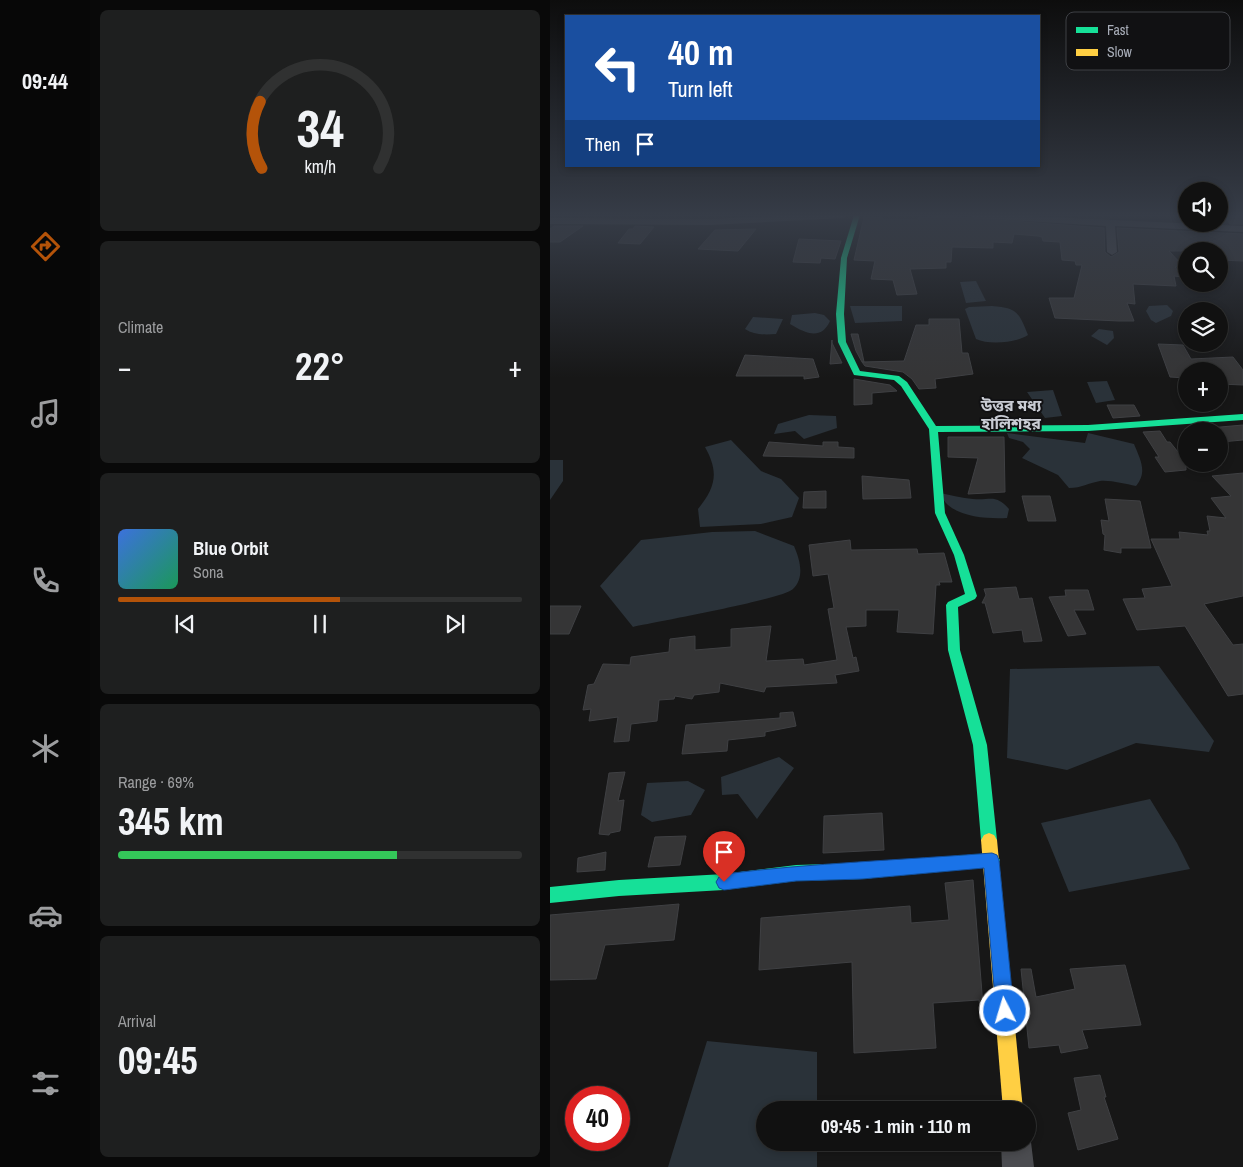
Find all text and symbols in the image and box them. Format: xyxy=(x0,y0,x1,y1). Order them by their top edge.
legend xyxy=(1066,12,1230,70)
text: Fast xyxy=(1107,21,1129,39)
text: 40 m xyxy=(668,29,733,76)
icon: left xyxy=(585,35,650,100)
text: Slow xyxy=(1107,43,1133,61)
text: 09:44 xyxy=(22,66,68,96)
text: Turn left xyxy=(668,74,733,104)
text: 34 xyxy=(296,93,344,163)
icon: arrive xyxy=(631,130,659,158)
text: Then xyxy=(585,131,621,157)
text: km/h xyxy=(304,155,336,179)
map controls xyxy=(1178,182,1228,472)
button: sound xyxy=(1178,182,1228,232)
icon: directions xyxy=(28,229,63,264)
button: search xyxy=(1178,242,1228,292)
button: layers xyxy=(1178,302,1228,352)
text: Climate xyxy=(118,316,163,338)
text: 22° xyxy=(295,341,345,392)
text: − xyxy=(118,348,131,386)
text: + xyxy=(509,348,522,386)
button: + xyxy=(1178,362,1228,412)
district label: উত্তর মধ্য হালিশহর xyxy=(980,394,1042,434)
icon: music xyxy=(28,396,63,431)
button: − xyxy=(1178,422,1228,472)
text: Blue Orbit xyxy=(193,535,268,561)
text: Sona xyxy=(193,561,224,583)
icon: phone xyxy=(28,563,63,598)
icon: previous xyxy=(171,610,199,638)
icon: pause xyxy=(306,610,334,638)
icon: next xyxy=(441,610,469,638)
icon: climate xyxy=(28,731,63,766)
text: Range · 69% xyxy=(118,771,194,793)
text: 345 km xyxy=(118,796,224,847)
pin xyxy=(703,831,745,882)
icon: arrive xyxy=(710,838,738,866)
icon: car xyxy=(28,898,63,933)
position arrow xyxy=(978,984,1030,1036)
text: Arrival xyxy=(118,1010,156,1032)
text: 09:45 xyxy=(118,1035,198,1086)
icon: filters xyxy=(28,1066,63,1101)
speed limit sign: 40 xyxy=(565,1086,630,1151)
text: 09:45 · 1 min · 110 m xyxy=(821,1113,971,1139)

